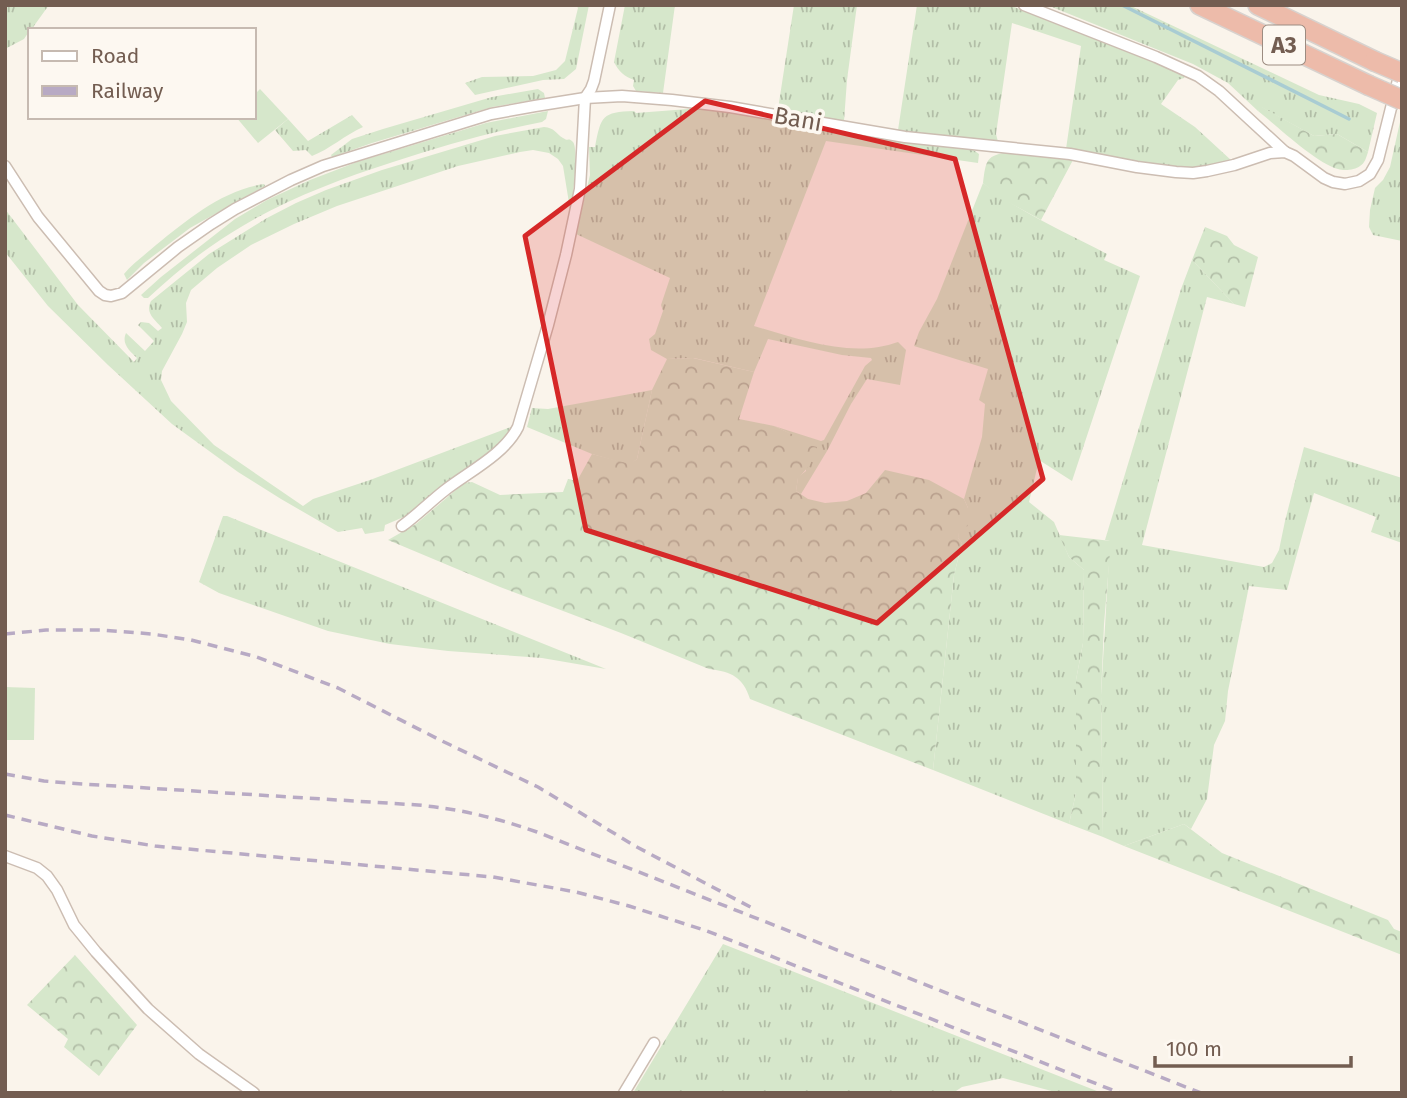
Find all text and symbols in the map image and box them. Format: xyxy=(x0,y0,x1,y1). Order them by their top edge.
road number: A3 xyxy=(1263,26,1305,64)
legend xyxy=(28,28,256,119)
text: Road xyxy=(91,43,139,69)
text: Railway xyxy=(91,78,164,104)
street label: Bani xyxy=(772,101,824,137)
scale bar xyxy=(1155,1024,1351,1068)
text: 100 m xyxy=(1166,1036,1222,1062)

